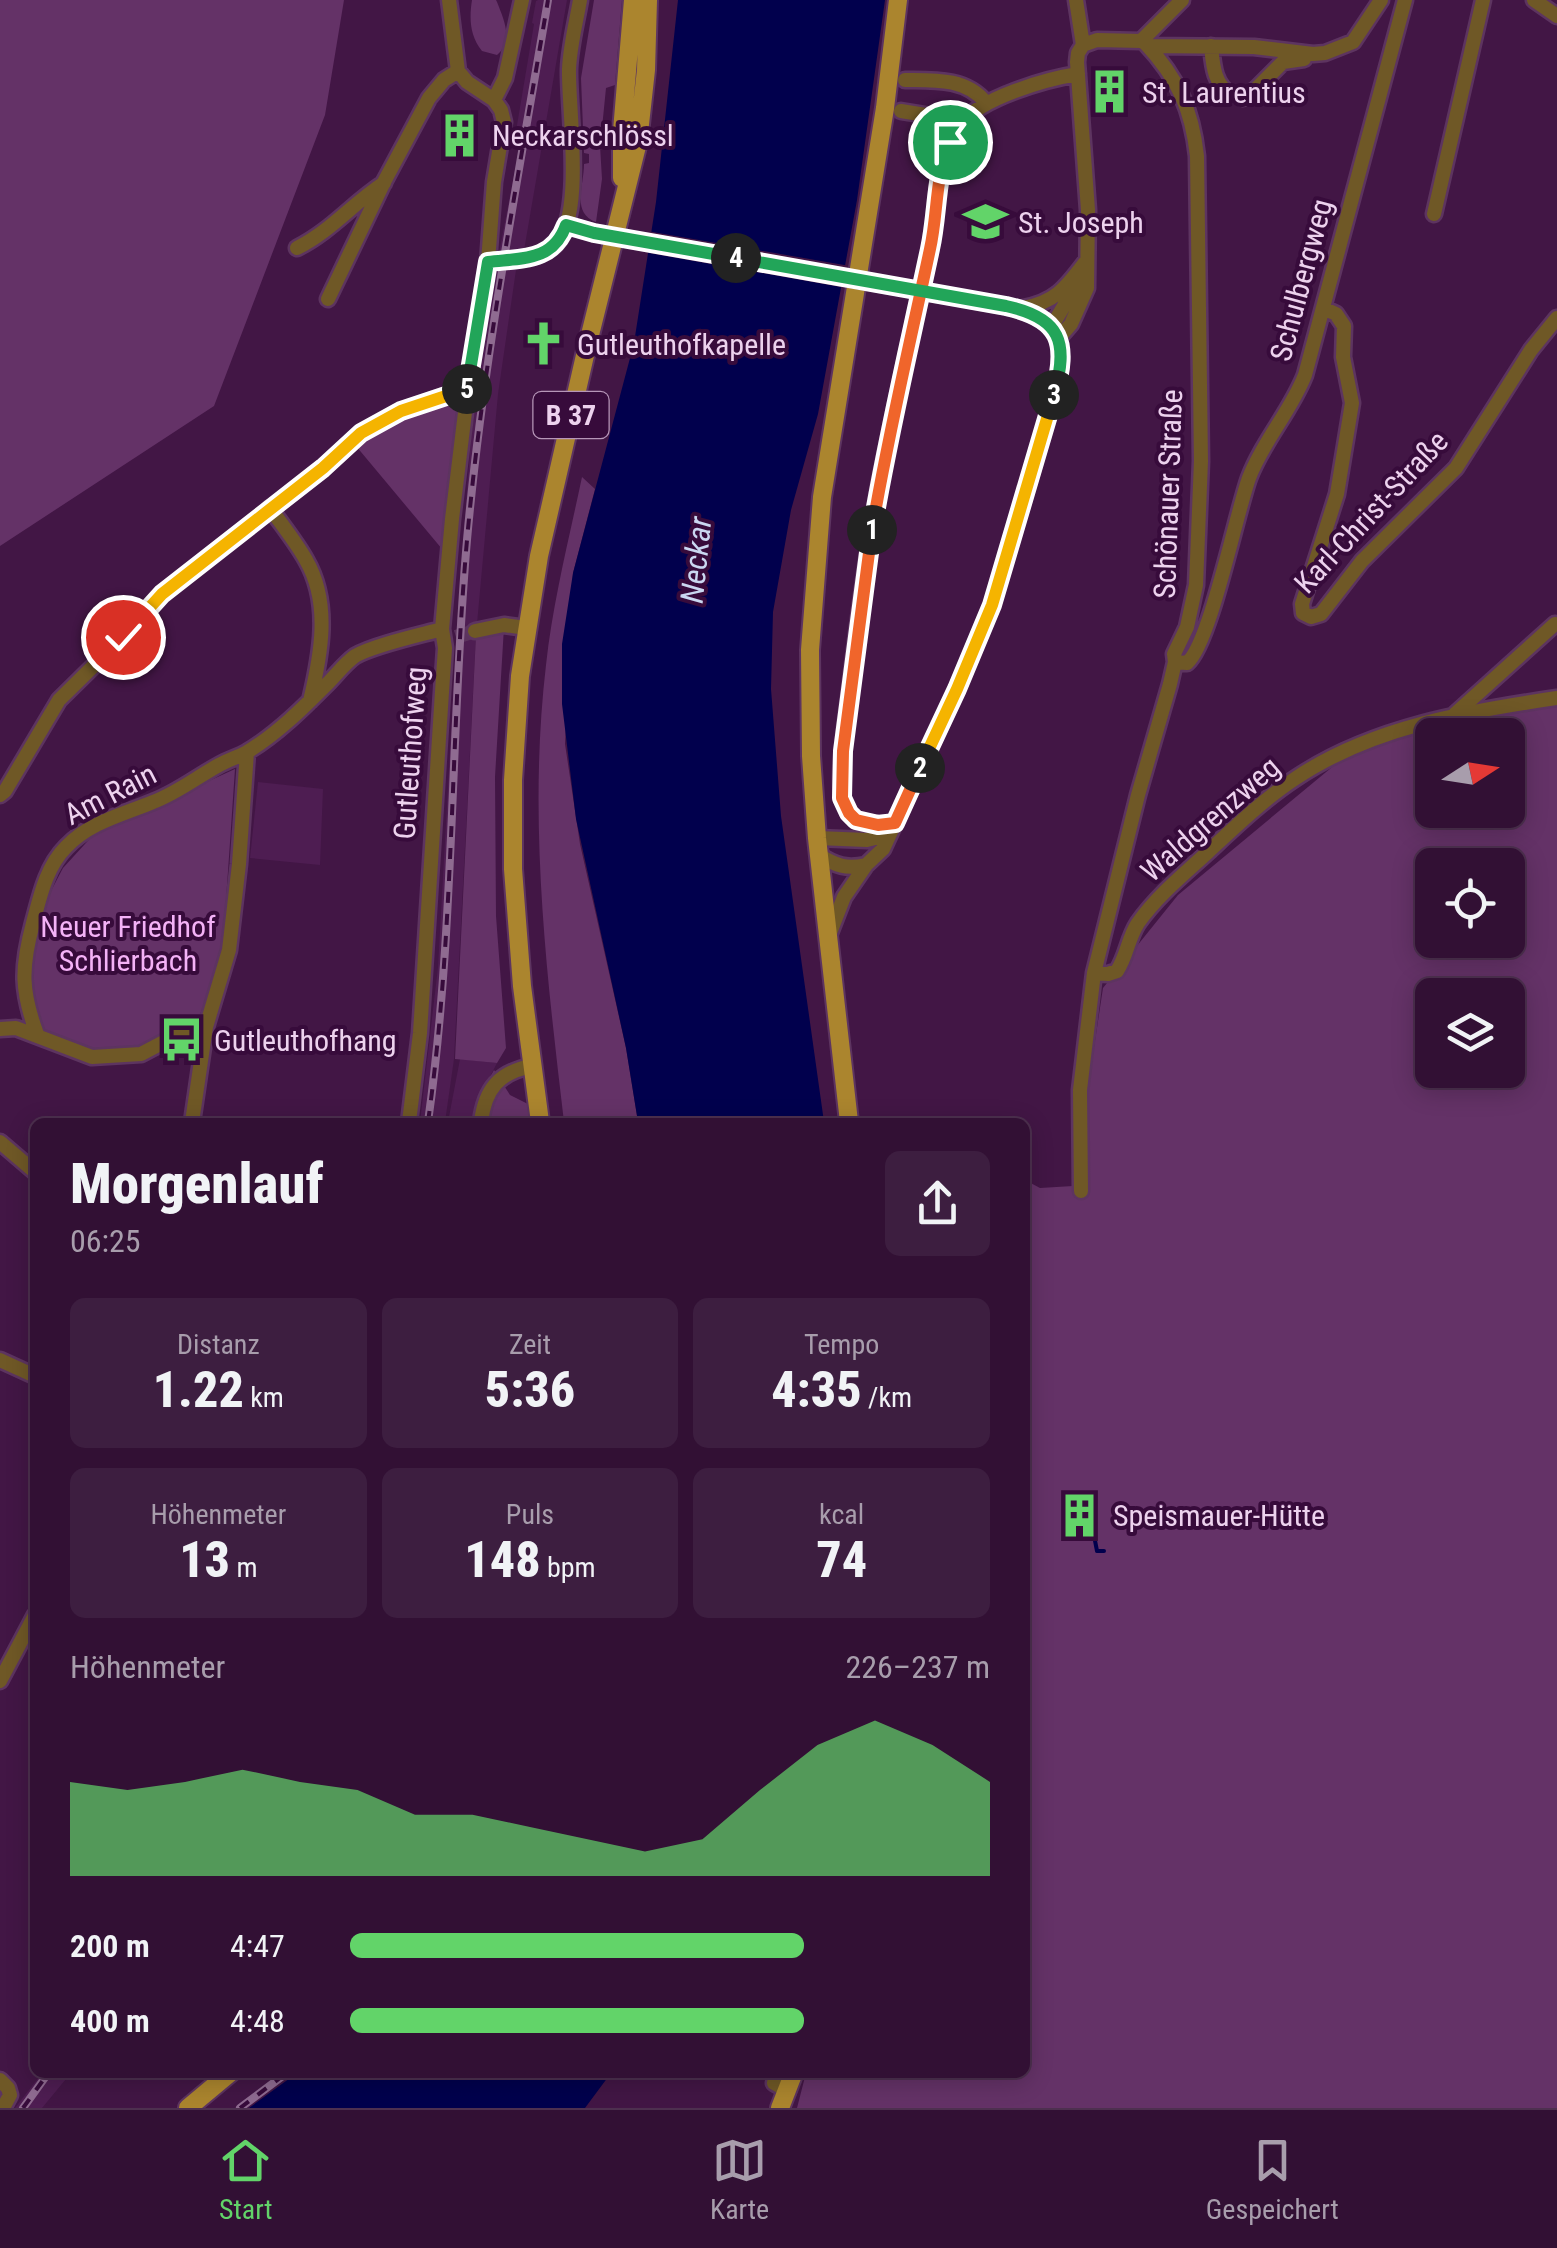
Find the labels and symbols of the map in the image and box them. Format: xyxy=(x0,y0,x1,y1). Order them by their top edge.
building icon: St. Laurentius xyxy=(1085,68,1133,116)
place label: St. Laurentius xyxy=(1142,75,1306,110)
pin xyxy=(908,100,993,185)
building icon: Neckarschlössl xyxy=(435,111,483,159)
place label: Neckarschlössl xyxy=(492,118,674,153)
street label: Schulbergweg xyxy=(1263,195,1339,365)
school or university icon: St. Joseph xyxy=(961,198,1009,246)
place label: St. Joseph xyxy=(1018,205,1144,240)
pin: 4 xyxy=(711,233,761,283)
church icon: Gutleuthofkapelle xyxy=(520,320,568,368)
place label: Gutleuthofkapelle xyxy=(577,327,786,362)
pin: 5 xyxy=(442,364,492,414)
pin: 3 xyxy=(1029,370,1079,420)
street label: Schönauer Straße xyxy=(1147,389,1189,599)
road number: B 37 xyxy=(534,392,608,438)
street label: Karl-Christ-Straße xyxy=(1287,424,1455,600)
pin: 1 xyxy=(847,505,897,555)
water label: Neckar xyxy=(673,513,720,605)
pin xyxy=(81,595,166,680)
street label: Gutleuthofweg xyxy=(387,666,433,840)
north arrow xyxy=(1415,718,1525,828)
pin: 2 xyxy=(895,743,945,793)
street label: Waldgrenzweg xyxy=(1134,749,1286,889)
street label: Am Rain xyxy=(58,756,162,832)
park label: Neuer Friedhof Schlierbach xyxy=(40,909,216,978)
bus stop icon: Gutleuthofhang xyxy=(157,1016,205,1064)
place label: Gutleuthofhang xyxy=(214,1023,397,1058)
building icon: Speismauer-Hütte xyxy=(1056,1491,1104,1539)
place label: Speismauer-Hütte xyxy=(1113,1498,1325,1533)

